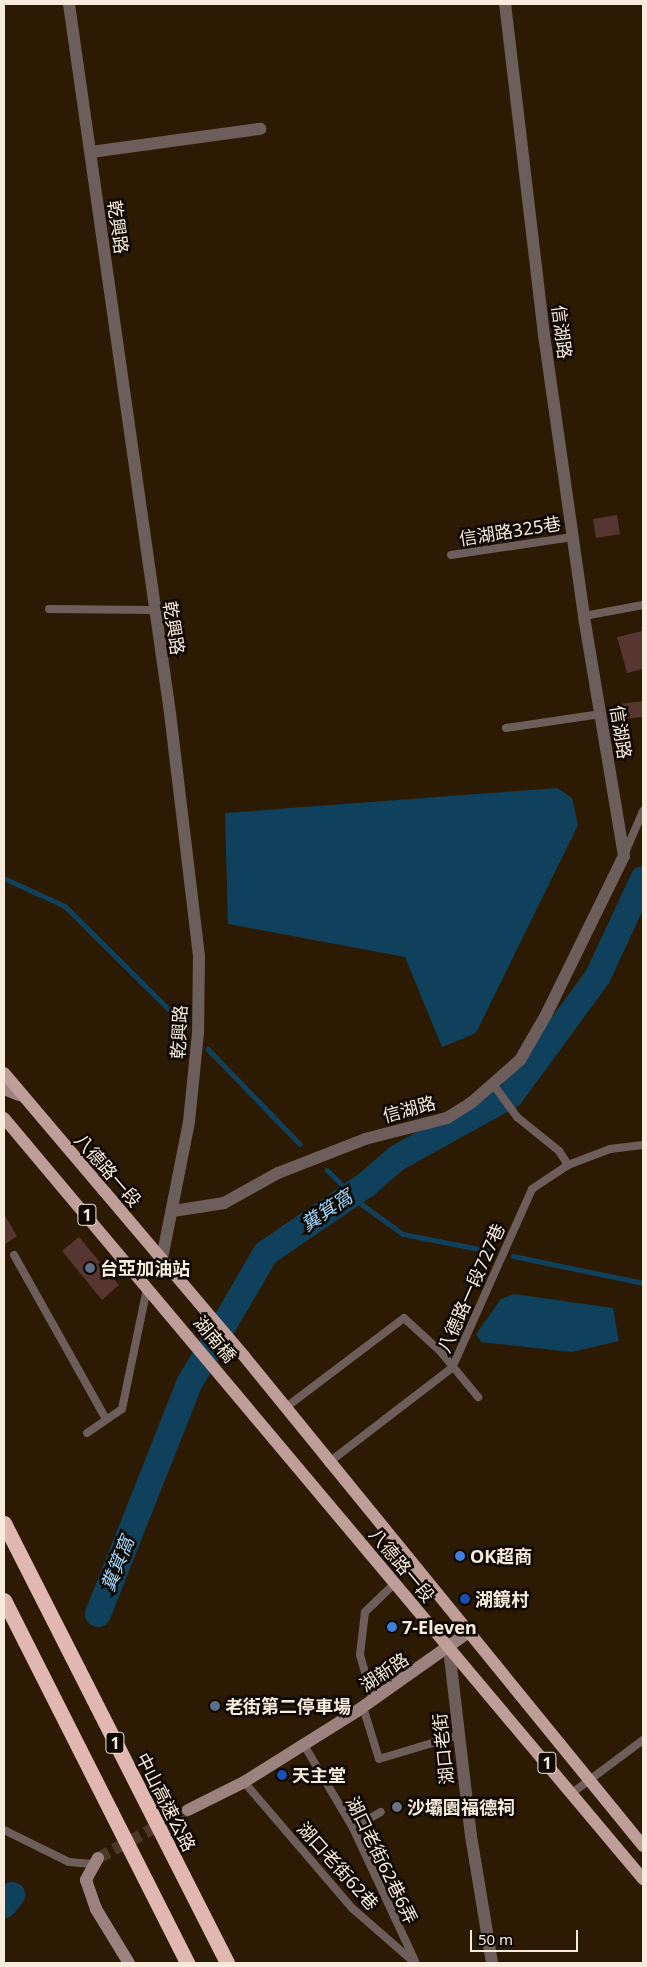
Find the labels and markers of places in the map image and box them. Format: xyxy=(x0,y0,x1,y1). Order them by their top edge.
place label: 台亞加油站 xyxy=(100,1257,190,1279)
marker: 台亞加油站 xyxy=(84,1262,96,1274)
place label: OK超商 xyxy=(470,1545,532,1567)
marker: OK超商 xyxy=(454,1550,466,1562)
place label: 湖鏡村 xyxy=(475,1588,529,1610)
marker: 湖鏡村 xyxy=(459,1593,471,1605)
place label: 7-Eleven xyxy=(402,1616,477,1638)
marker: 7-Eleven xyxy=(386,1621,398,1633)
place label: 老街第二停車場 xyxy=(225,1695,351,1717)
marker: 老街第二停車場 xyxy=(209,1700,221,1712)
place label: 天主堂 xyxy=(292,1764,346,1786)
marker: 天主堂 xyxy=(276,1769,288,1781)
place label: 沙壩園福德祠 xyxy=(407,1796,515,1818)
marker: 沙壩園福德祠 xyxy=(391,1801,403,1813)

